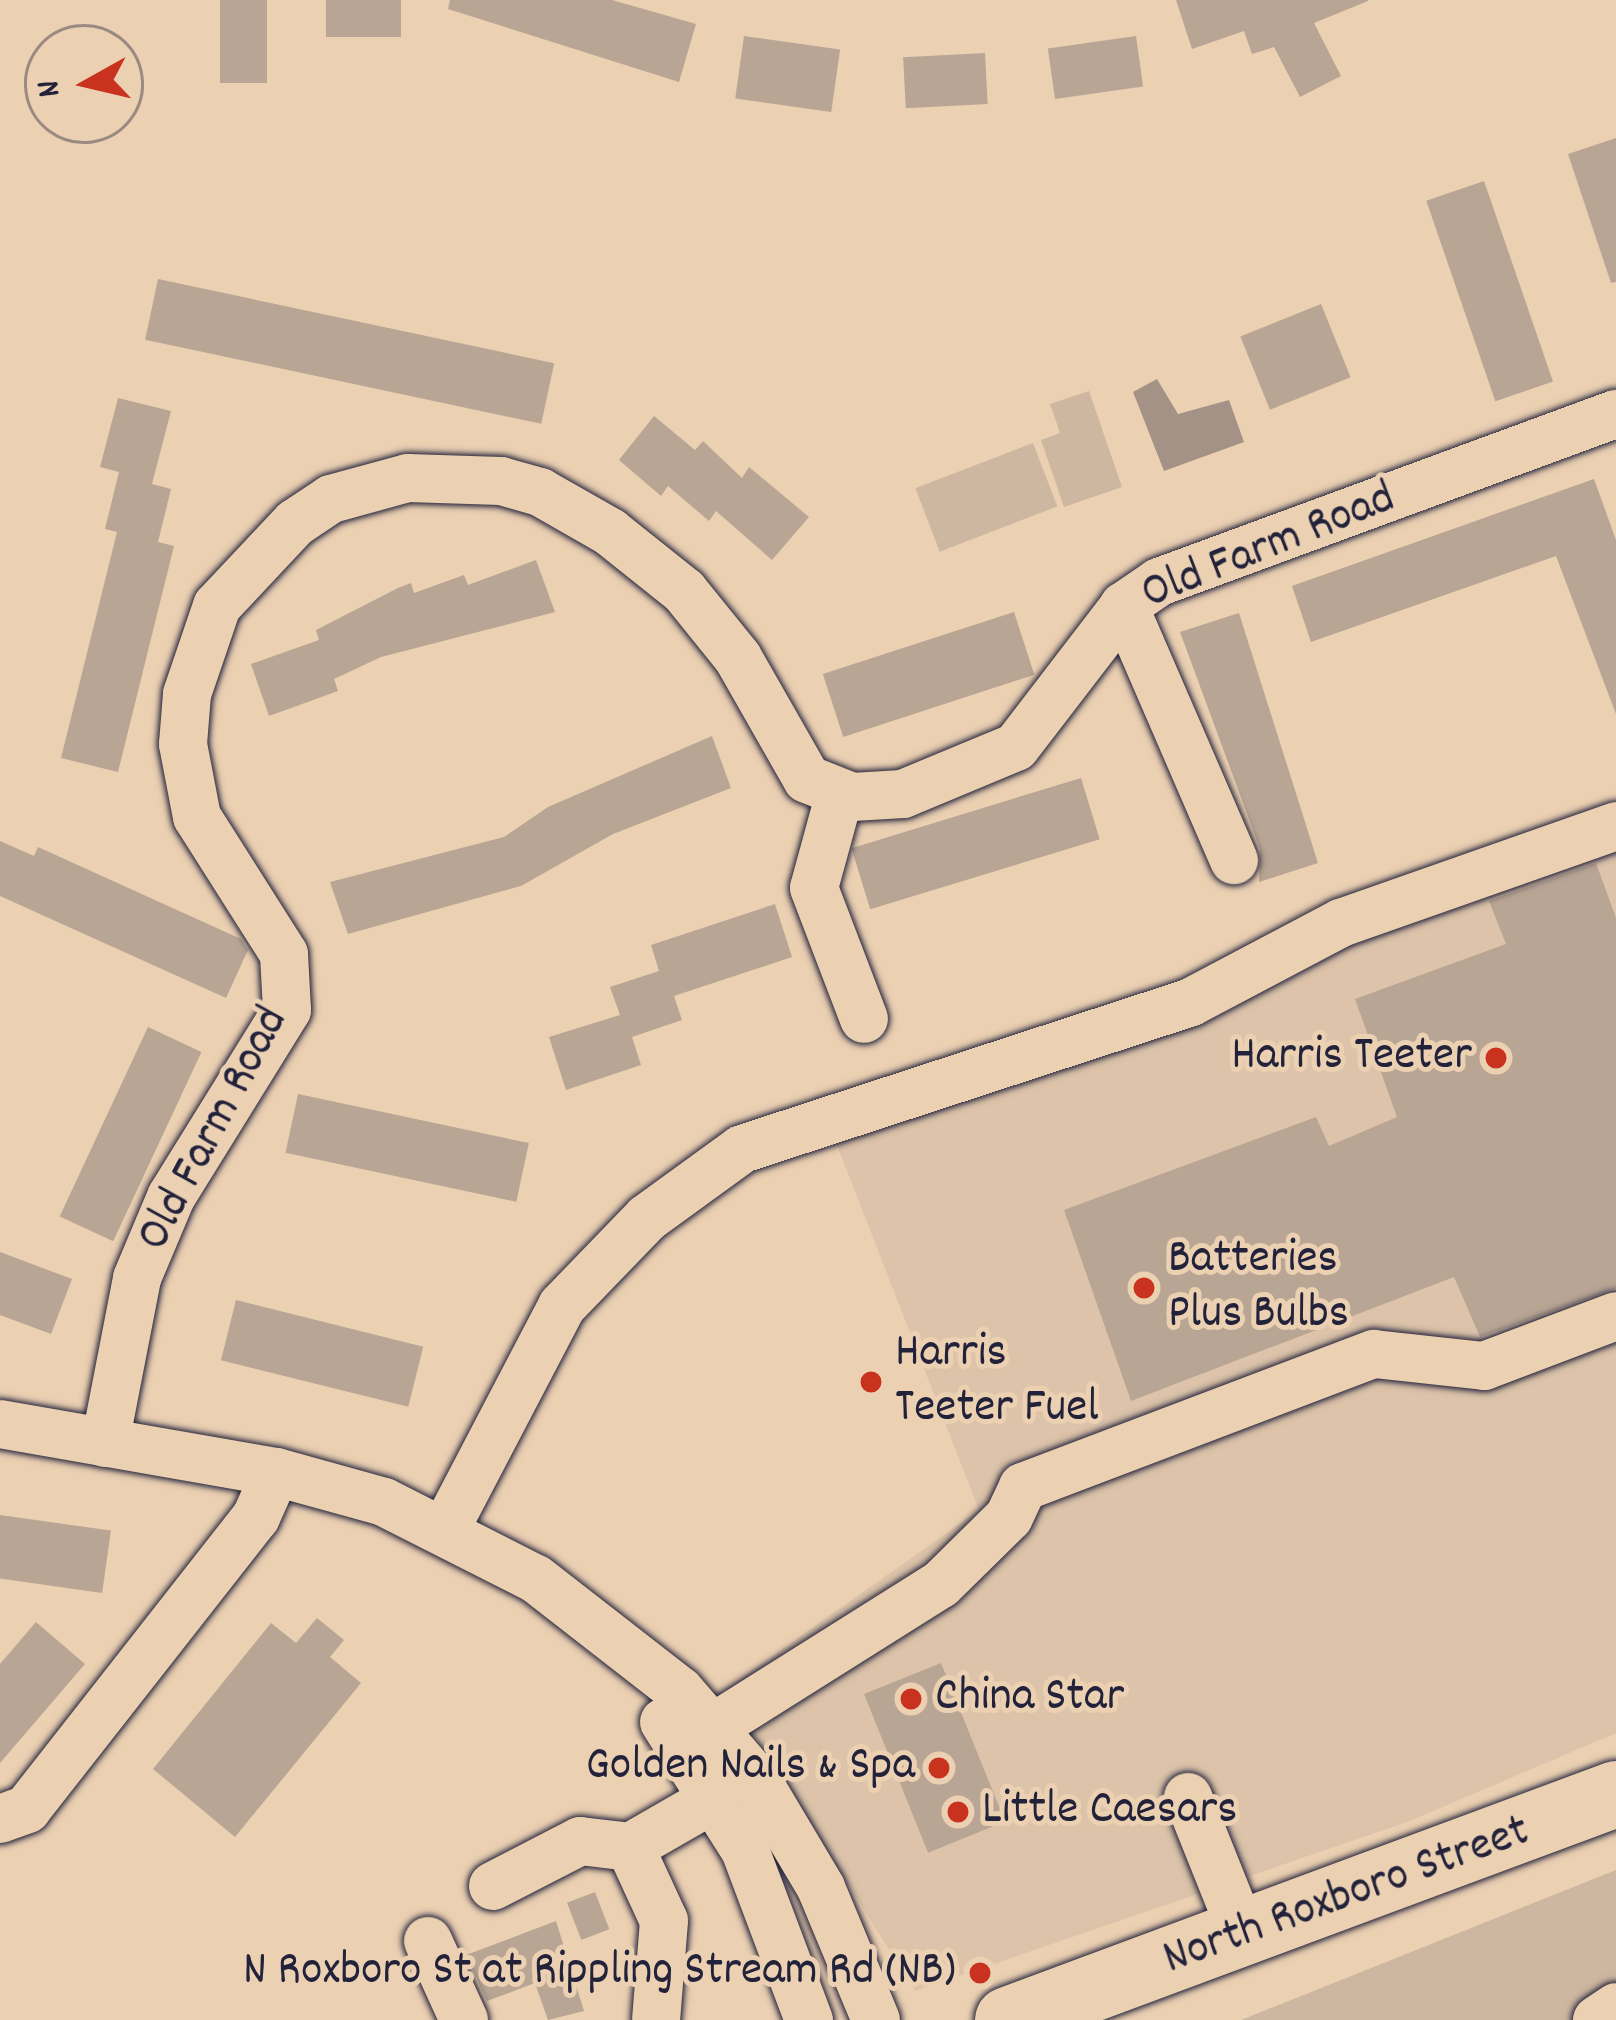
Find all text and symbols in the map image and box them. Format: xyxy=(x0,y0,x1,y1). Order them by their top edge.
north arrow xyxy=(24,24,144,144)
text: N xyxy=(26,77,75,100)
street label: Old Farm Road xyxy=(1134,471,1404,625)
street label: Old Farm Road xyxy=(127,998,303,1262)
place label: Harris Teeter xyxy=(1231,1029,1472,1087)
marker: Harris Teeter xyxy=(1483,1045,1509,1071)
place label: Batteries Plus Bulbs xyxy=(1168,1231,1349,1344)
marker: Batteries Plus Bulbs xyxy=(1131,1275,1157,1301)
place label: Harris Teeter Fuel xyxy=(895,1325,1099,1438)
marker: Harris Teeter Fuel xyxy=(858,1369,884,1395)
place label: China Star xyxy=(935,1670,1124,1728)
marker: China Star xyxy=(898,1686,924,1712)
place label: Golden Nails & Spa xyxy=(586,1739,915,1797)
marker: Golden Nails & Spa xyxy=(926,1755,952,1781)
place label: Little Caesars xyxy=(982,1783,1237,1841)
marker: Little Caesars xyxy=(945,1799,971,1825)
street label: North Roxboro Street xyxy=(1156,1804,1538,1990)
place label: N Roxboro St at Rippling Stream Rd (NB) xyxy=(243,1944,956,2002)
marker: N Roxboro St at Rippling Stream Rd (NB) xyxy=(967,1960,993,1986)

